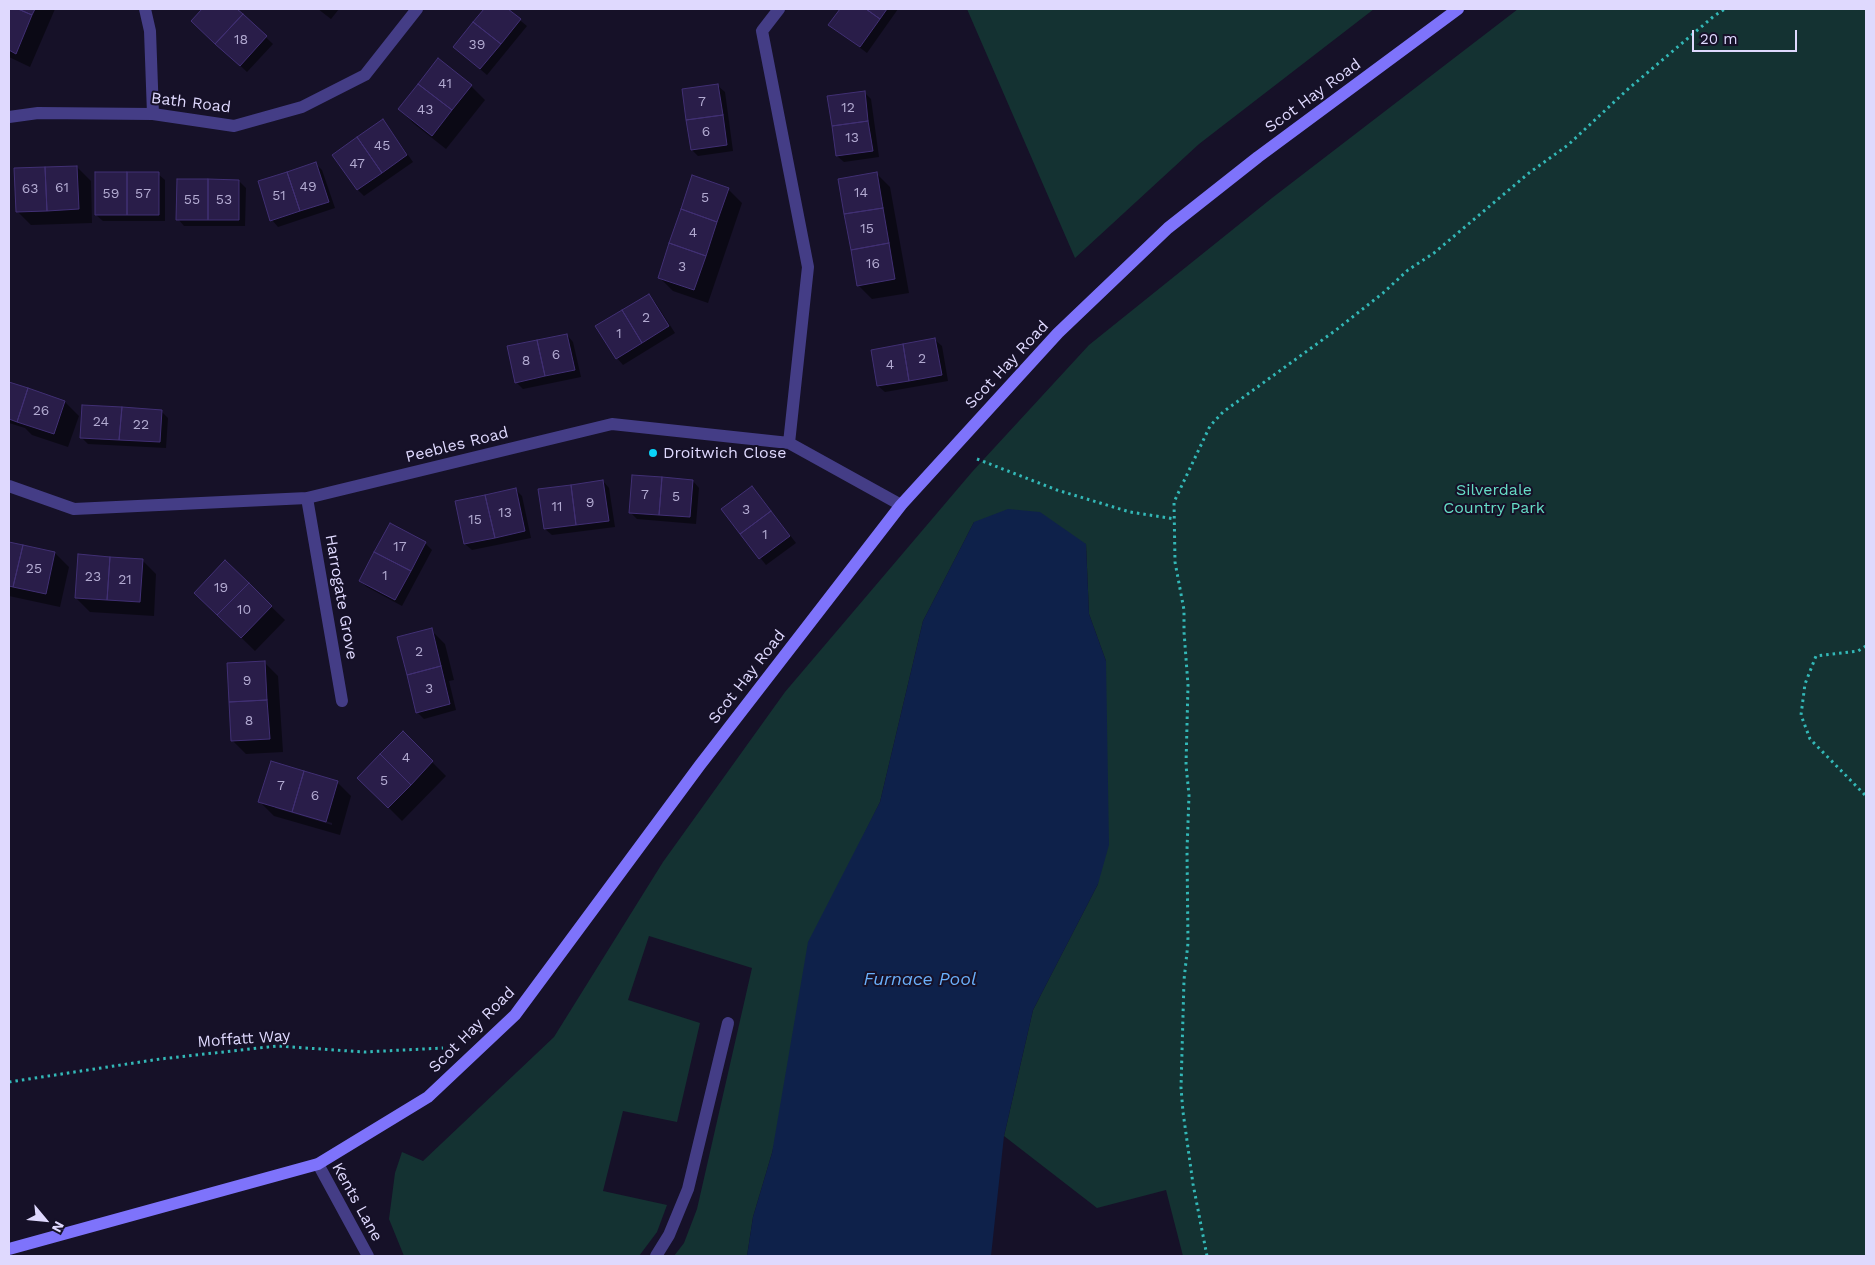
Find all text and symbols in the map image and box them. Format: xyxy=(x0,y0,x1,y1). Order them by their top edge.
scale bar xyxy=(1695,20,1800,52)
text: 20 m xyxy=(1700,30,1738,48)
house number: 18 xyxy=(234,32,248,48)
house number: 39 xyxy=(469,37,485,53)
street label: Scot Hay Road xyxy=(1261,55,1365,137)
house number: 41 xyxy=(438,76,452,92)
street label: Bath Road xyxy=(150,89,232,117)
house number: 7 xyxy=(698,94,706,110)
house number: 12 xyxy=(841,100,855,116)
house number: 43 xyxy=(417,102,433,118)
house number: 6 xyxy=(702,124,710,140)
house number: 13 xyxy=(845,130,859,146)
house number: 45 xyxy=(374,138,390,154)
house number: 47 xyxy=(349,156,365,172)
house number: 49 xyxy=(299,179,317,195)
house number: 61 xyxy=(55,180,69,196)
house number: 63 xyxy=(22,181,38,197)
house number: 14 xyxy=(854,185,868,201)
house number: 59 xyxy=(103,186,119,202)
house number: 57 xyxy=(135,186,151,202)
house number: 51 xyxy=(272,188,286,204)
house number: 5 xyxy=(701,190,709,206)
house number: 55 xyxy=(184,192,200,208)
house number: 53 xyxy=(216,192,232,208)
house number: 15 xyxy=(860,221,874,237)
house number: 4 xyxy=(689,225,697,241)
house number: 16 xyxy=(866,256,880,272)
house number: 3 xyxy=(678,259,686,275)
house number: 2 xyxy=(642,310,650,326)
street label: Scot Hay Road xyxy=(961,317,1053,413)
house number: 1 xyxy=(616,326,622,342)
house number: 6 xyxy=(552,347,560,363)
house number: 2 xyxy=(918,351,926,367)
house number: 8 xyxy=(522,353,530,369)
house number: 4 xyxy=(886,357,894,373)
house number: 26 xyxy=(33,403,49,419)
house number: 24 xyxy=(93,414,109,430)
house number: 22 xyxy=(133,417,149,433)
street label: Peebles Road xyxy=(404,423,510,467)
place label: Droitwich Close xyxy=(663,443,786,463)
marker: Droitwich Close xyxy=(647,447,659,459)
park label: Silverdale Country Park xyxy=(1443,480,1545,518)
house number: 7 xyxy=(641,487,649,503)
house number: 5 xyxy=(672,489,680,505)
house number: 9 xyxy=(586,495,594,511)
house number: 11 xyxy=(552,499,562,515)
house number: 3 xyxy=(742,502,750,518)
house number: 13 xyxy=(498,505,512,521)
house number: 15 xyxy=(468,512,482,528)
house number: 1 xyxy=(762,527,768,543)
street label: Harrogate Grove xyxy=(321,533,361,661)
house number: 17 xyxy=(393,539,407,555)
house number: 25 xyxy=(26,561,42,577)
house number: 1 xyxy=(382,568,388,584)
house number: 23 xyxy=(85,569,101,585)
house number: 21 xyxy=(118,572,132,588)
house number: 19 xyxy=(214,580,228,596)
house number: 10 xyxy=(237,602,251,618)
street label: Scot Hay Road xyxy=(704,626,790,728)
house number: 2 xyxy=(415,644,423,660)
house number: 9 xyxy=(243,673,251,689)
house number: 3 xyxy=(425,681,433,697)
house number: 8 xyxy=(245,713,253,729)
house number: 4 xyxy=(402,750,410,766)
house number: 5 xyxy=(380,773,388,789)
house number: 7 xyxy=(277,778,285,794)
house number: 6 xyxy=(311,788,319,804)
water label: Furnace Pool xyxy=(864,969,976,991)
street label: Scot Hay Road xyxy=(425,983,519,1077)
street label: Moffatt Way xyxy=(197,1026,291,1052)
street label: Kents Lane xyxy=(327,1159,387,1245)
north arrow xyxy=(20,1195,70,1245)
text: N xyxy=(49,1219,68,1235)

